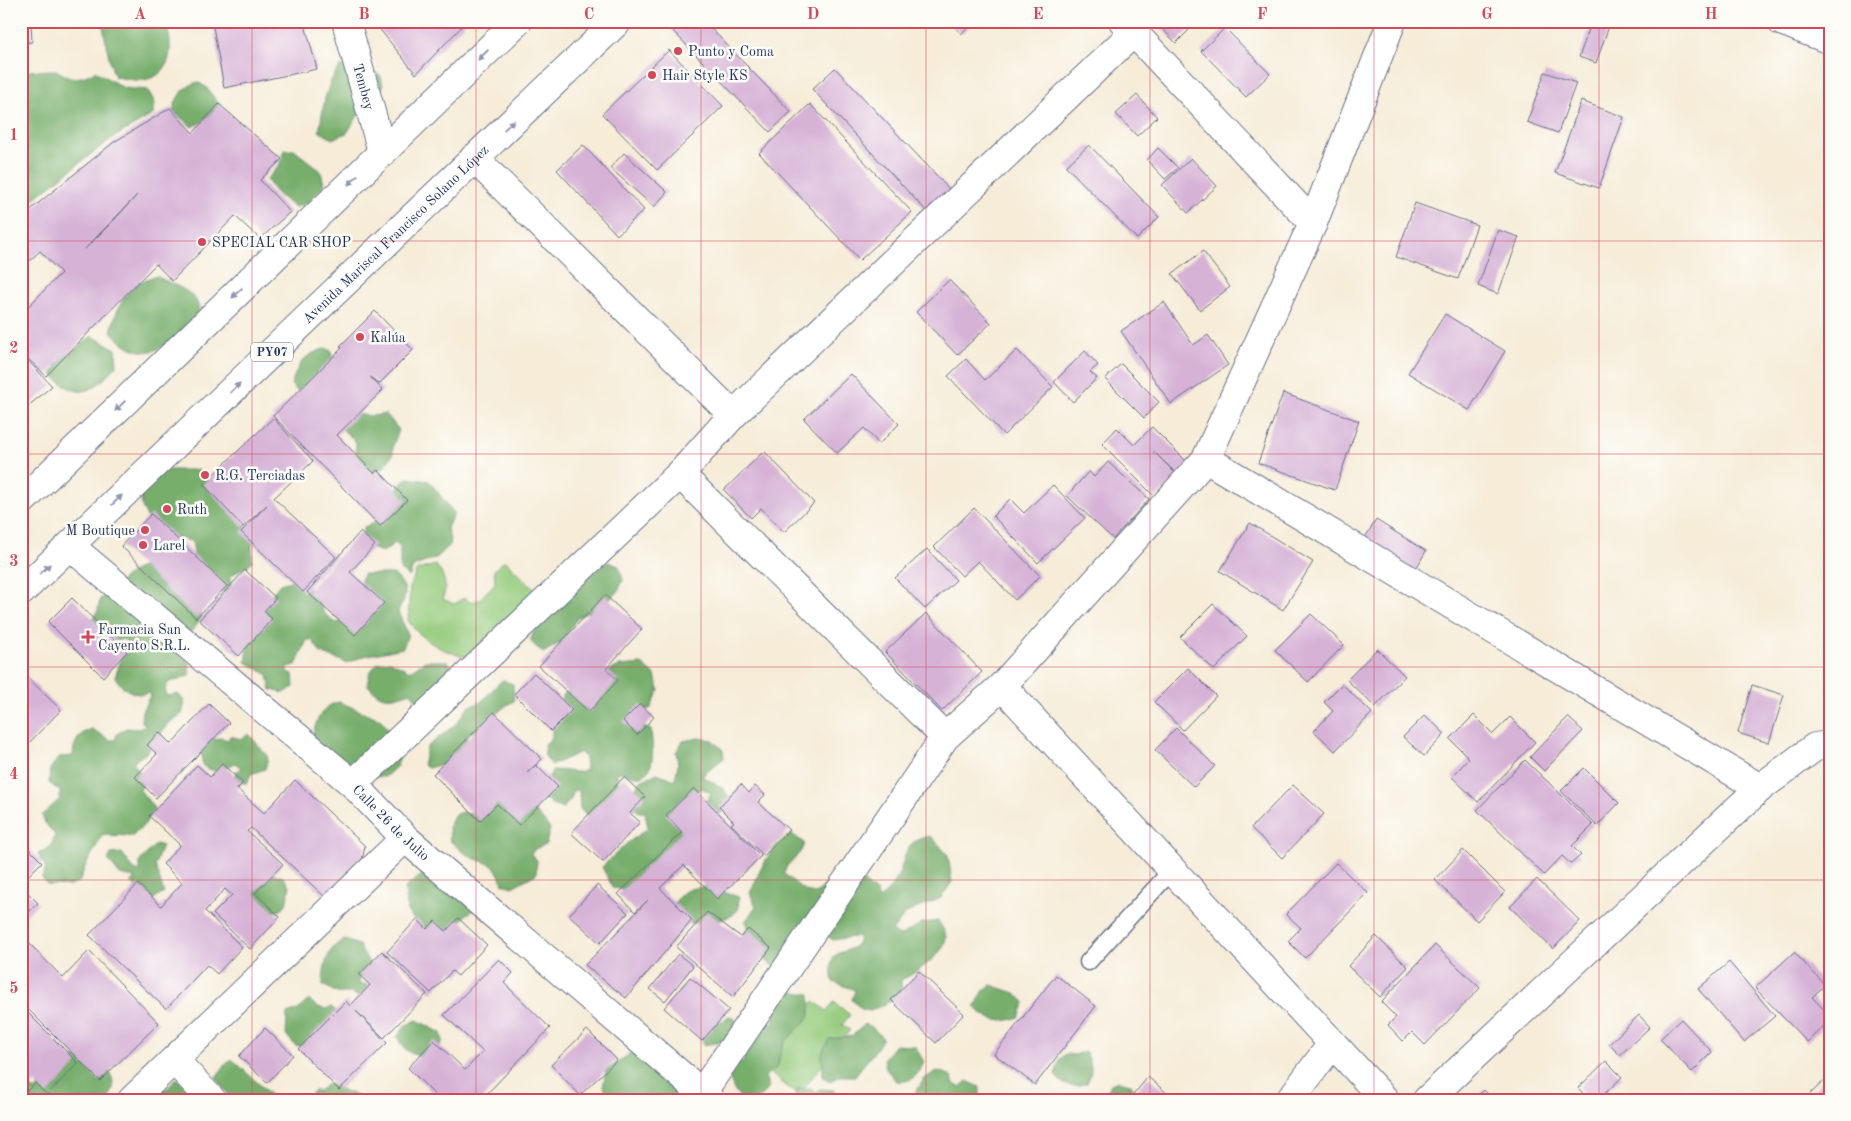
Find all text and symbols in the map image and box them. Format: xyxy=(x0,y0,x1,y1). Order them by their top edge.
text: A xyxy=(134,7,146,23)
text: B xyxy=(358,7,370,23)
text: C xyxy=(584,7,594,23)
text: D xyxy=(807,7,819,23)
text: E xyxy=(1032,7,1044,23)
text: F xyxy=(1257,7,1268,23)
text: G xyxy=(1481,7,1493,23)
text: H xyxy=(1704,7,1718,23)
marker: Punto y Coma xyxy=(672,45,684,57)
place label: Punto y Coma xyxy=(688,45,774,59)
one-way arrow xyxy=(477,49,489,61)
street label: Tembey xyxy=(350,62,376,112)
marker: Hair Style KS xyxy=(646,69,658,81)
place label: Hair Style KS xyxy=(662,69,748,83)
one-way arrow xyxy=(503,119,515,131)
text: 1 xyxy=(9,128,19,144)
street label: Avenida Mariscal Francisco Solano López xyxy=(300,143,492,327)
one-way arrow xyxy=(348,174,360,186)
marker: SPECIAL CAR SHOP xyxy=(196,236,208,248)
place label: SPECIAL CAR SHOP xyxy=(212,236,351,250)
one-way arrow xyxy=(231,287,243,299)
marker: Kalúa xyxy=(354,331,366,343)
place label: Kalúa xyxy=(370,331,406,345)
text: 2 xyxy=(9,341,19,357)
road number: PY07 xyxy=(251,342,293,362)
one-way arrow xyxy=(228,382,240,394)
one-way arrow xyxy=(114,400,126,412)
marker: R.G. Terciadas xyxy=(199,469,211,481)
place label: R.G. Terciadas xyxy=(215,469,305,483)
one-way arrow xyxy=(111,494,123,506)
marker: Ruth xyxy=(161,503,173,515)
place label: Ruth xyxy=(177,503,207,517)
place label: M Boutique xyxy=(66,524,135,538)
marker: M Boutique xyxy=(139,524,151,536)
marker: Larel xyxy=(137,539,149,551)
place label: Larel xyxy=(153,539,185,553)
text: 3 xyxy=(9,554,19,570)
one-way arrow xyxy=(39,563,51,575)
place label: Farmacia San Cayento S.R.L. xyxy=(98,623,190,653)
marker: Farmacia San Cayento S.R.L. xyxy=(82,631,94,643)
text: 4 xyxy=(9,767,19,783)
street label: Calle 26 de Julio xyxy=(350,782,432,864)
text: 5 xyxy=(9,981,19,997)

